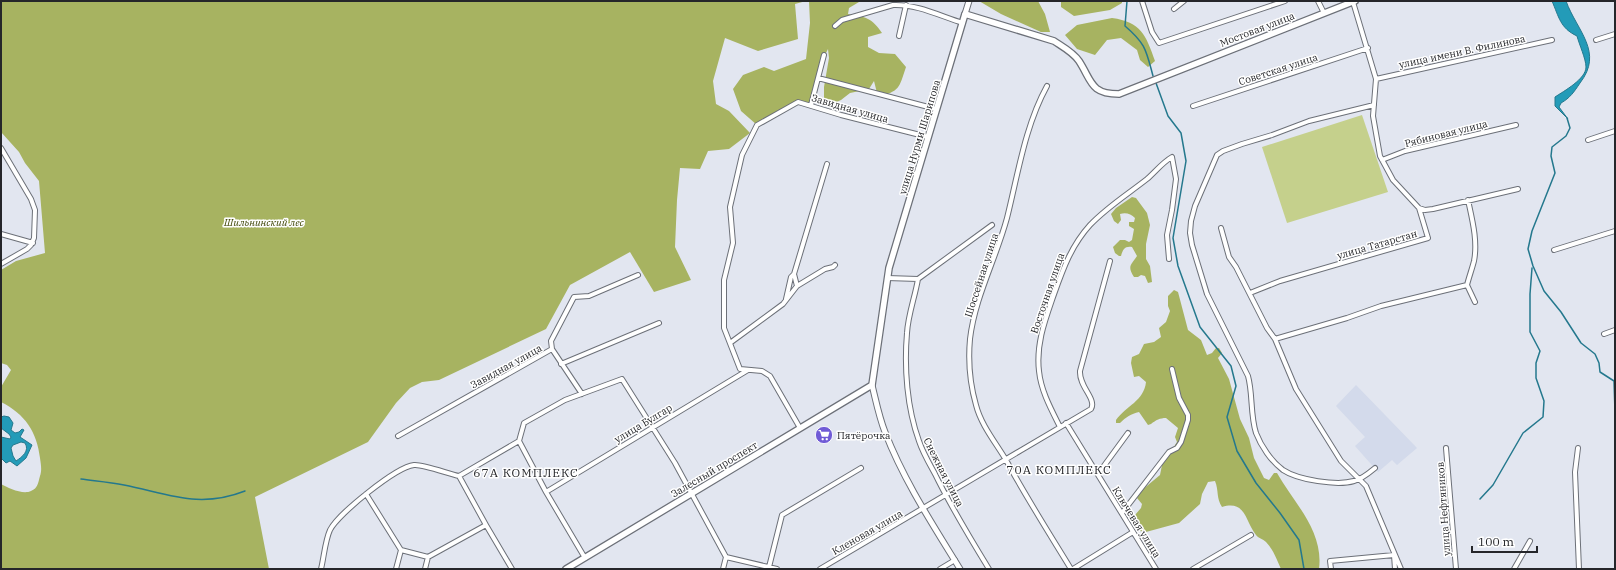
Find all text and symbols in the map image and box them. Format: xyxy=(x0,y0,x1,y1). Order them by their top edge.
street label: Мостовая улица xyxy=(1218,9,1297,50)
street label: улица имени В. Филинова xyxy=(1398,32,1527,71)
street label: Советская улица xyxy=(1237,50,1320,88)
street label: улица Нурми Шарипова xyxy=(896,78,943,196)
street label: Завидная улица xyxy=(810,91,890,126)
street label: Рябиновая улица xyxy=(1403,117,1489,150)
park label: Шильнинский лес xyxy=(223,216,305,229)
street label: улица Татарстан xyxy=(1336,227,1419,262)
street label: Шоссейная улица xyxy=(962,231,1001,319)
street label: Восточная улица xyxy=(1028,251,1068,335)
street label: Завидная улица xyxy=(468,341,545,391)
street label: улица Булгар xyxy=(612,401,675,446)
supermarket icon: Пятёрочка xyxy=(814,425,834,445)
place label: Пятёрочка xyxy=(837,429,891,442)
street label: Снежная улица xyxy=(920,435,967,510)
street label: Залесный проспект xyxy=(669,438,760,500)
street label: улица Нефтяников xyxy=(1434,461,1453,556)
district label: 70А КОМПЛЕКС xyxy=(1006,462,1112,477)
district label: 67А КОМПЛЕКС xyxy=(473,465,579,480)
street label: Ключевая улица xyxy=(1109,484,1164,561)
street label: Кленовая улица xyxy=(830,507,905,558)
scale bar xyxy=(1472,528,1537,554)
text: 100 m xyxy=(1478,534,1514,549)

